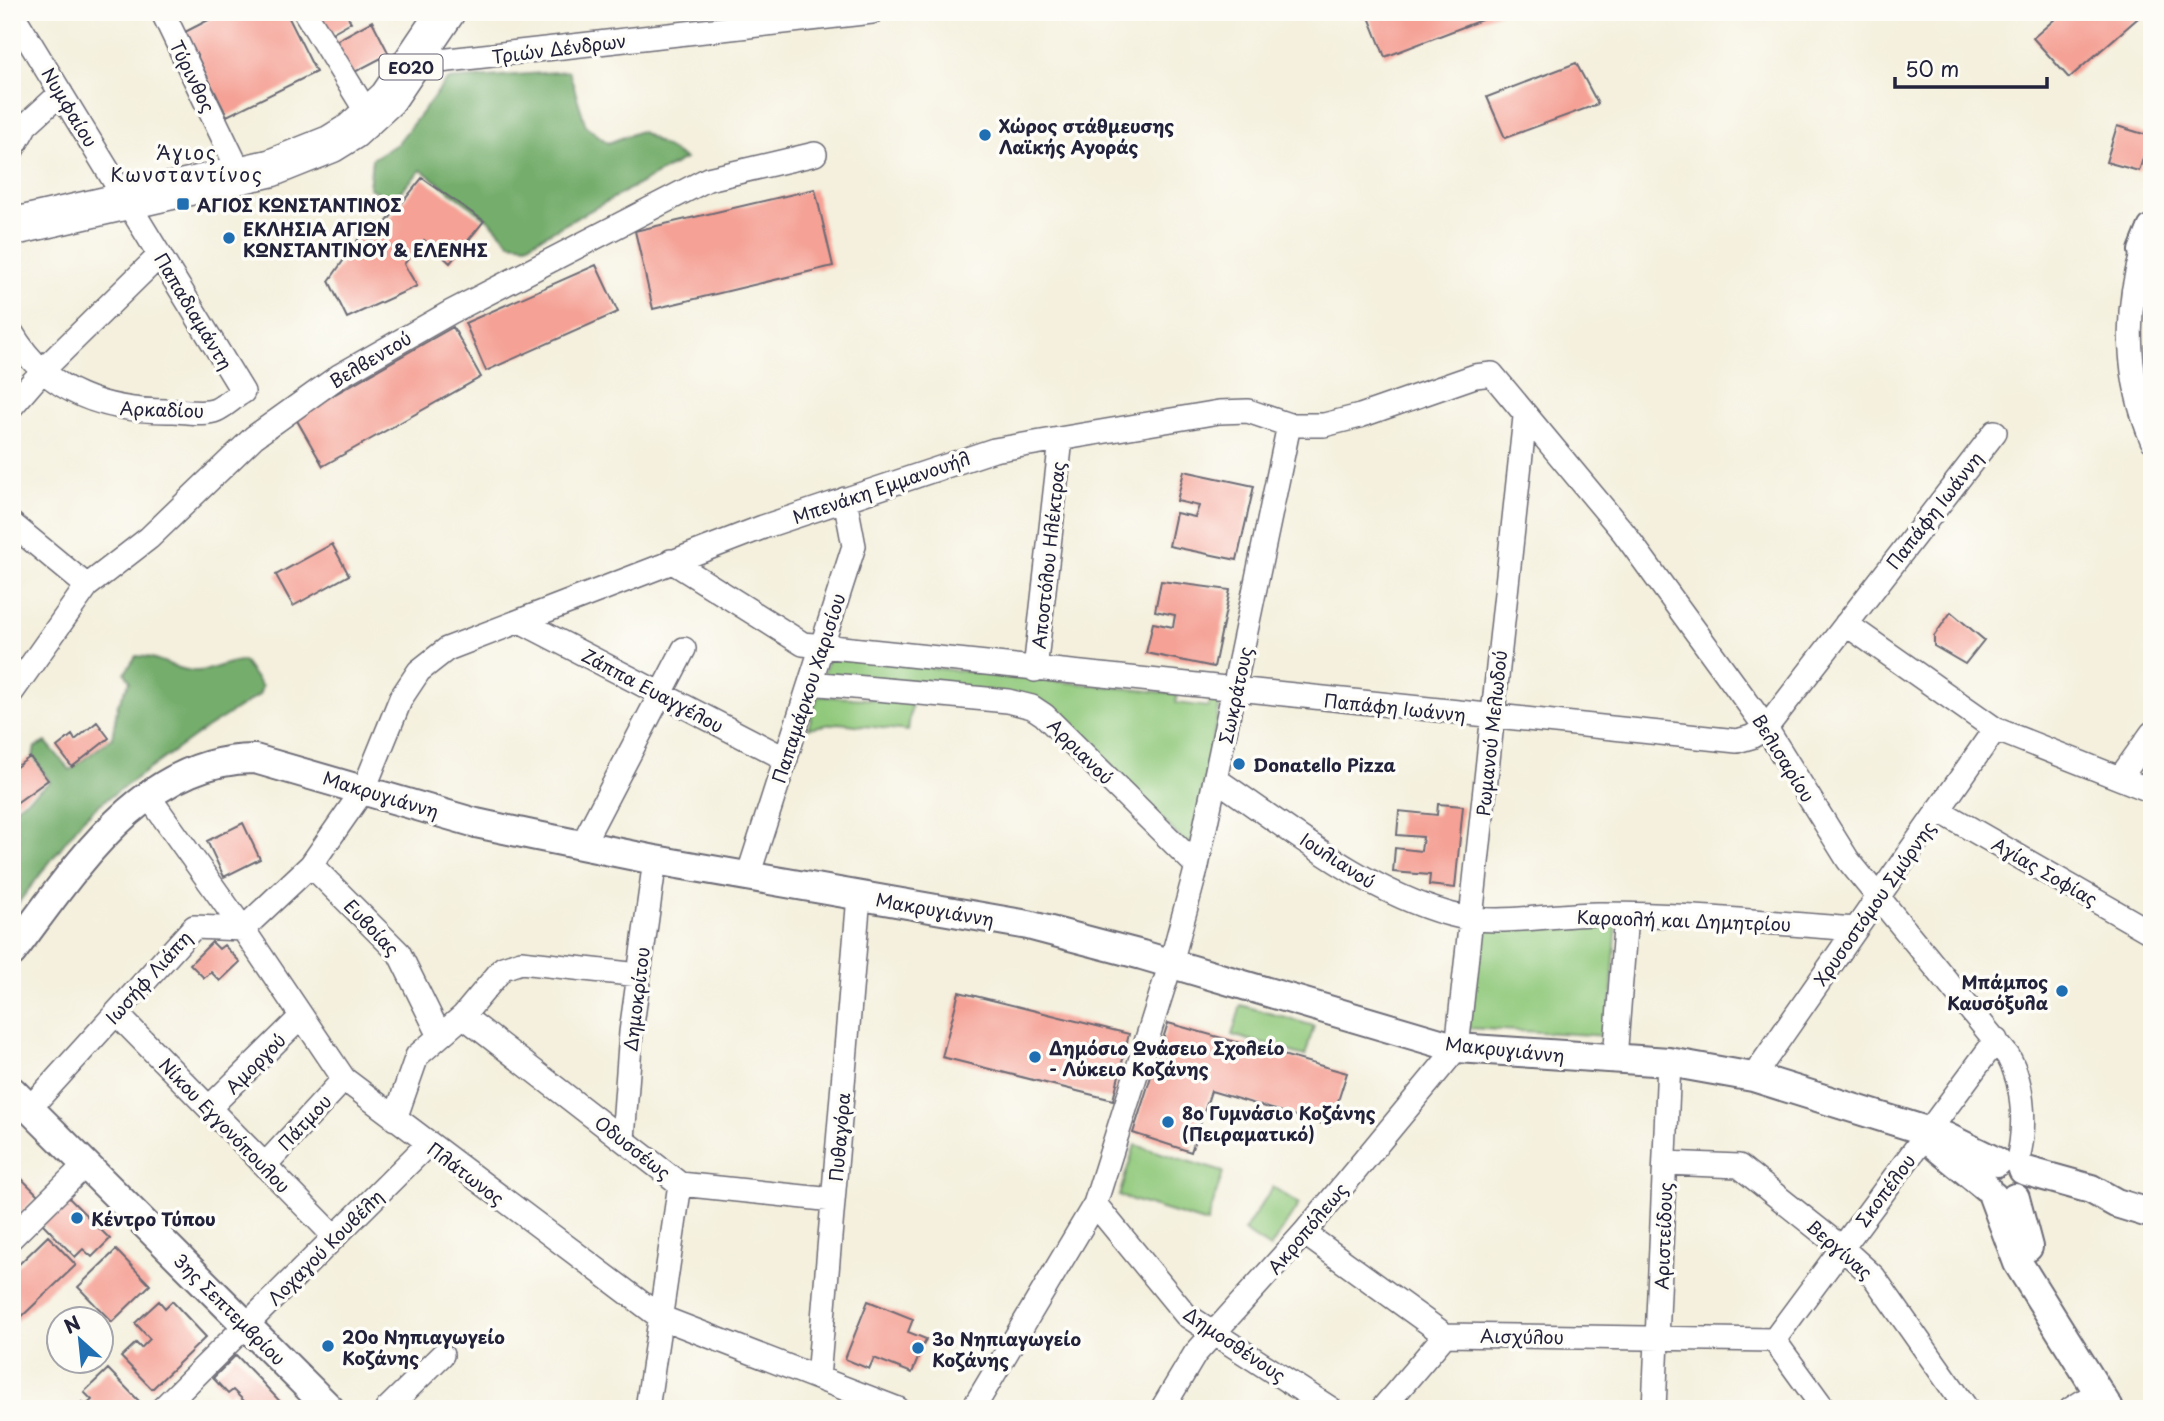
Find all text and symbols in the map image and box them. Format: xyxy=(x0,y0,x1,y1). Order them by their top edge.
street label: Τριών Δένδρων xyxy=(490,26,628,70)
street label: Τύρινθος xyxy=(164,35,222,117)
scale bar xyxy=(1895,46,2047,90)
text: 50 m xyxy=(1905,52,1959,84)
road number: ΕΟ20 xyxy=(380,54,442,80)
street label: Νυμφαίου xyxy=(36,62,104,152)
place label: Χώρος στάθμευσης Λαϊκής Αγοράς xyxy=(999,112,1174,160)
marker: Χώρος στάθμευσης Λαϊκής Αγοράς xyxy=(977,127,993,143)
district label: Άγιος Κωνσταντίνος xyxy=(110,138,264,188)
place label: ΑΓΙΟΣ ΚΩΝΣΤΑΝΤΙΝΟΣ xyxy=(197,191,402,218)
marker: ΑΓΙΟΣ ΚΩΝΣΤΑΝΤΙΝΟΣ xyxy=(175,196,191,212)
place label: ΕΚΛΗΣΙΑ ΑΓΙΩΝ ΚΩΝΣΤΑΝΤΙΝΟΥ & ΕΛΕΝΗΣ xyxy=(243,215,488,263)
marker: ΕΚΛΗΣΙΑ ΑΓΙΩΝ ΚΩΝΣΤΑΝΤΙΝΟΥ & ΕΛΕΝΗΣ xyxy=(221,230,237,246)
street label: Παπαδιαμάντη xyxy=(148,247,240,375)
street label: Βελβεντού xyxy=(324,324,416,394)
street label: Αρκαδίου xyxy=(119,394,205,424)
street label: Μπενάκη Εμμανουήλ xyxy=(789,444,973,530)
street label: Παπάφη Ιωάννη xyxy=(1879,445,1989,575)
street label: Αποστόλου Ηλέκτρας xyxy=(1025,460,1071,650)
street label: Παπαμάρκου Χαρισίου xyxy=(765,590,851,786)
street label: Ζάππα Ευαγγέλου xyxy=(577,641,729,739)
street label: Σωκράτους xyxy=(1212,644,1258,746)
street label: Ρωμανού Μελωδού xyxy=(1469,649,1513,817)
street label: Παπάφη Ιωάννη xyxy=(1323,686,1467,728)
street label: Βελισαρίου xyxy=(1746,709,1822,807)
street label: Αρριανού xyxy=(1042,712,1120,790)
place label: Donatello Pizza xyxy=(1253,751,1396,778)
marker: Donatello Pizza xyxy=(1231,756,1247,772)
street label: Μακρυγιάννη xyxy=(320,764,442,824)
street label: Χρυσοστόμου Σμύρνης xyxy=(1807,815,1941,991)
street label: Ιουλιανού xyxy=(1295,826,1381,894)
street label: Αγίας Σοφίας xyxy=(1987,830,2103,912)
street label: Μακρυγιάννη xyxy=(874,885,996,933)
street label: Ευβoίας xyxy=(338,893,406,961)
street label: Καραολή και Δημητρίου xyxy=(1576,903,1792,937)
street label: Ιωσήφ Λιάπη xyxy=(99,924,197,1030)
street label: Δημοκρίτου xyxy=(616,945,656,1053)
place label: Μπάμπος Καυσόξυλα xyxy=(1947,968,2049,1016)
marker: Μπάμπος Καυσόξυλα xyxy=(2054,983,2070,999)
street label: Αμοργού xyxy=(219,1027,291,1099)
street label: Μακρυγιάννη xyxy=(1444,1029,1566,1069)
place label: Δημόσιο Ωνάσειο Σχολείο - Λύκειο Κοζάνης xyxy=(1049,1034,1285,1082)
marker: Δημόσιο Ωνάσειο Σχολείο - Λύκειο Κοζάνης xyxy=(1027,1049,1043,1065)
street label: Νίκου Εγγονόπουλου xyxy=(153,1051,297,1199)
street label: Πάτμου xyxy=(271,1088,337,1156)
street label: Πυθαγόρα xyxy=(822,1091,856,1183)
place label: 8ο Γυμνάσιο Κοζάνης (Πειραματικό) xyxy=(1182,1099,1376,1147)
street label: Οδυσσέως xyxy=(589,1109,677,1185)
marker: 8ο Γυμνάσιο Κοζάνης (Πειραματικό) xyxy=(1160,1114,1176,1130)
street label: Πλάτωνος xyxy=(422,1135,510,1211)
street label: Σκοπέλου xyxy=(1849,1148,1921,1232)
street label: Ακροπόλεως xyxy=(1261,1176,1353,1280)
street label: Αριστείδους xyxy=(1648,1182,1678,1290)
street label: Λοχαγού Κουβέλη xyxy=(261,1183,389,1311)
place label: Κέντρο Τύπου xyxy=(91,1205,216,1232)
marker: Κέντρο Τύπου xyxy=(69,1210,85,1226)
street label: Βεργίνας xyxy=(1801,1213,1879,1285)
street label: 3ης Σεπτεμβρίου xyxy=(168,1247,292,1371)
street label: Δημοσθένους xyxy=(1179,1300,1291,1388)
north arrow xyxy=(46,1306,116,1376)
text: N xyxy=(59,1308,85,1340)
street label: Αισχύλου xyxy=(1480,1322,1564,1350)
place label: 20ο Νηπιαγωγείο Κοζάνης xyxy=(342,1323,505,1371)
place label: 3ο Νηπιαγωγείο Κοζάνης xyxy=(932,1325,1081,1373)
marker: 20ο Νηπιαγωγείο Κοζάνης xyxy=(320,1338,336,1354)
marker: 3ο Νηπιαγωγείο Κοζάνης xyxy=(910,1340,926,1356)

